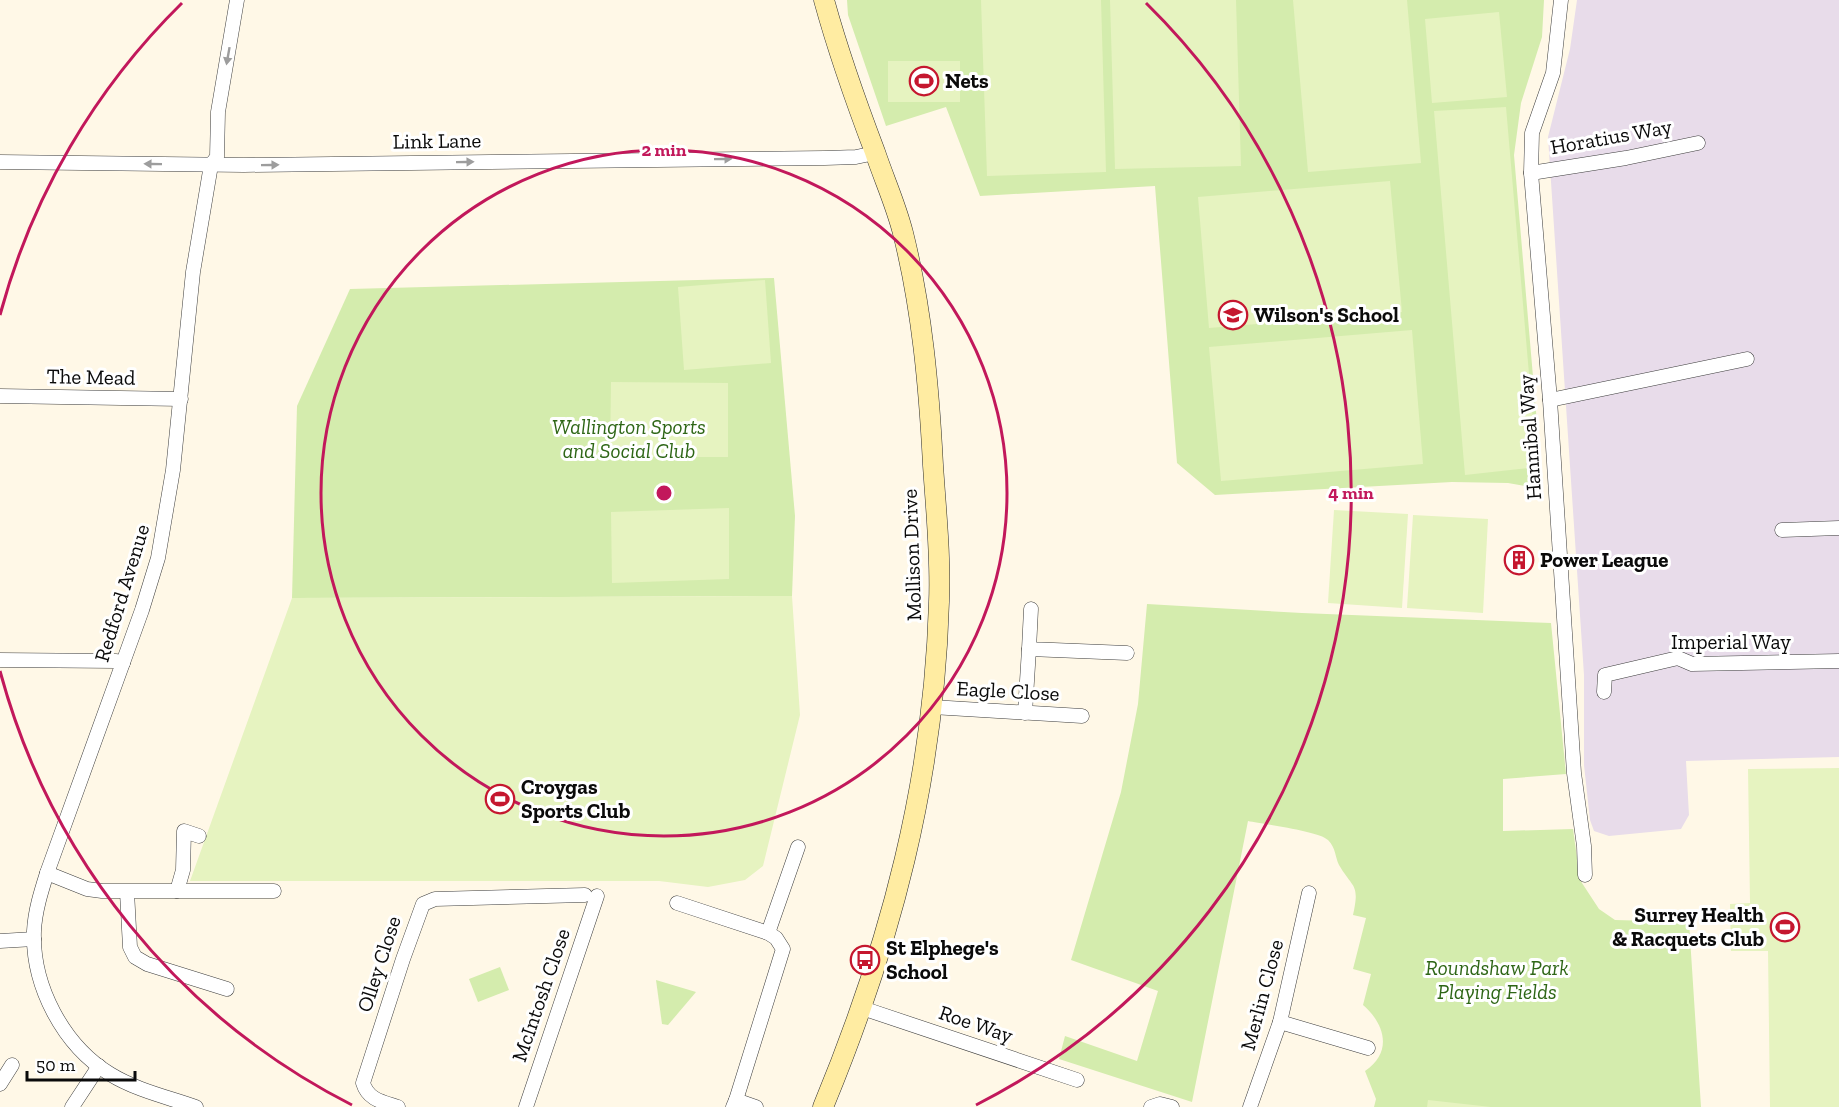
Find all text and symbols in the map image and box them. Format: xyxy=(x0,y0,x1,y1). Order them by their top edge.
one-way arrow xyxy=(223,46,232,65)
sports icon: Nets xyxy=(908,65,940,97)
place label: Nets xyxy=(945,68,989,93)
street label: Horatius Way xyxy=(1548,113,1674,159)
street label: Link Lane xyxy=(393,127,482,154)
text: 2 min xyxy=(642,139,687,161)
one-way arrow xyxy=(713,154,732,164)
one-way arrow xyxy=(455,157,474,167)
one-way arrow xyxy=(143,160,162,169)
one-way arrow xyxy=(260,160,279,170)
school or university icon: Wilson's School xyxy=(1217,299,1249,331)
place label: Wilson's School xyxy=(1254,302,1399,327)
street label: The Mead xyxy=(46,363,136,390)
street label: Hannibal Way xyxy=(1513,373,1546,501)
park label: Wallington Sports and Social Club xyxy=(552,414,706,463)
text: 4 min xyxy=(1328,482,1374,504)
centre of rings xyxy=(654,483,674,503)
street label: Mollison Drive xyxy=(897,488,926,621)
street label: Redford Avenue xyxy=(89,521,154,665)
building icon: Power League xyxy=(1503,544,1535,576)
place label: Power League xyxy=(1540,547,1668,572)
street label: Imperial Way xyxy=(1671,629,1791,654)
street label: Eagle Close xyxy=(956,675,1060,706)
place label: Croygas Sports Club xyxy=(521,774,631,823)
sports icon: Croygas Sports Club xyxy=(484,783,516,815)
place label: Surrey Health & Racquets Club xyxy=(1612,902,1764,951)
sports icon: Surrey Health & Racquets Club xyxy=(1769,911,1801,943)
street label: Olley Close xyxy=(351,912,406,1015)
street label: McIntosh Close xyxy=(506,925,575,1065)
place label: St Elphege's School xyxy=(886,935,999,984)
street label: Merlin Close xyxy=(1235,937,1288,1053)
bus stop icon: St Elphege's School xyxy=(849,944,881,976)
park label: Roundshaw Park Playing Fields xyxy=(1425,955,1569,1004)
street label: Roe Way xyxy=(936,999,1017,1048)
scale bar xyxy=(27,1044,135,1082)
text: 50 m xyxy=(36,1054,76,1076)

